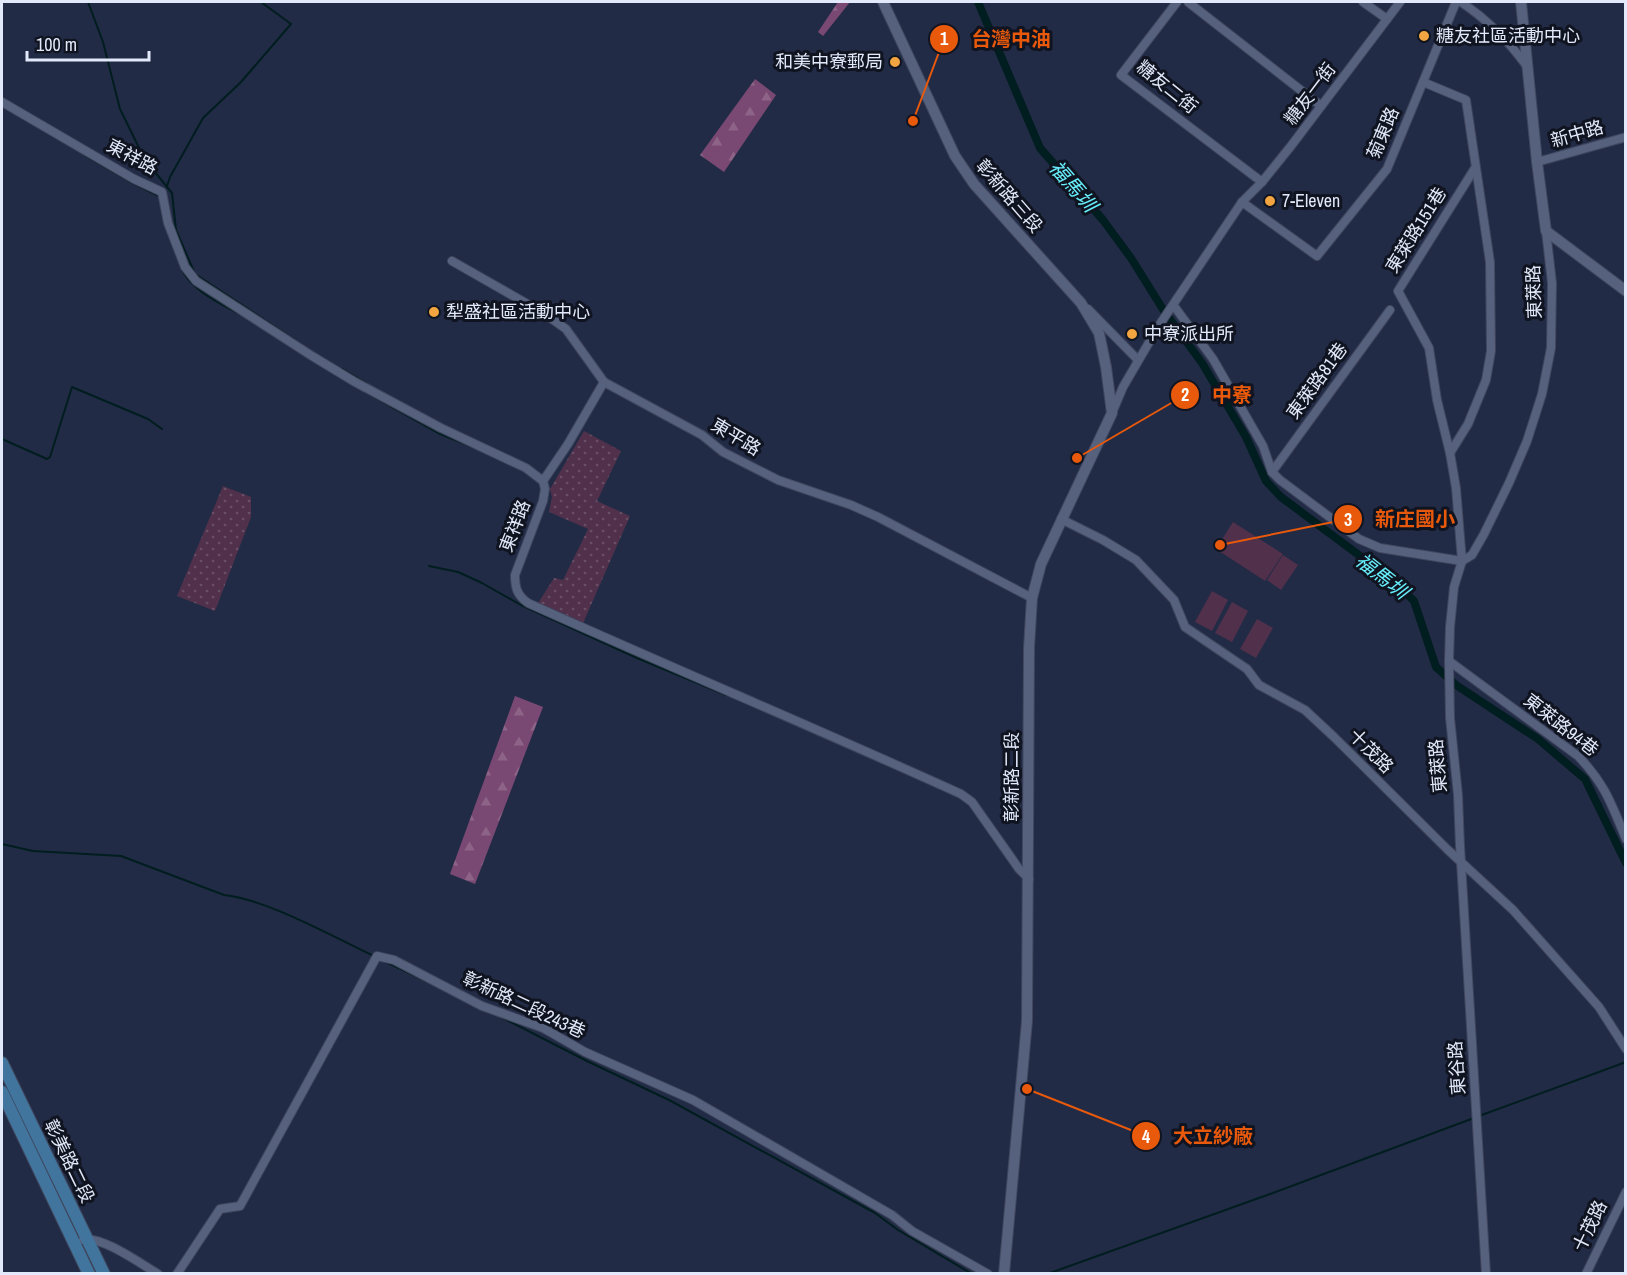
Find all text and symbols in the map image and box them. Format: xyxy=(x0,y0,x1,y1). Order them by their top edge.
callout: 台灣中油 xyxy=(929,20,1063,58)
place label: 糖友社區活動中心 xyxy=(1436,23,1580,48)
scale bar xyxy=(27,24,148,62)
text: 台灣中油 xyxy=(971,25,1051,52)
text: 1 xyxy=(940,26,949,51)
marker: 糖友社區活動中心 xyxy=(1417,29,1431,43)
text: 100 m xyxy=(36,32,77,57)
place label: 和美中寮郵局 xyxy=(775,49,883,74)
street label: 糖友二街 xyxy=(1131,54,1203,119)
marker: 和美中寮郵局 xyxy=(888,55,902,69)
street label: 糖友一街 xyxy=(1278,57,1341,130)
street label: 菊東路 xyxy=(1360,103,1405,163)
street label: 新中路 xyxy=(1547,114,1606,153)
street label: 東祥路 xyxy=(103,133,162,180)
street label: 彰新路三段 xyxy=(970,154,1048,238)
water label: 福馬圳 xyxy=(1044,154,1105,219)
street label: 東萊路151巷 xyxy=(1379,182,1452,277)
place label: 7-Eleven xyxy=(1282,188,1340,213)
marker: 7-Eleven xyxy=(1263,194,1277,208)
street label: 東萊路 xyxy=(1520,265,1547,319)
place label: 犁盛社區活動中心 xyxy=(446,299,590,324)
marker: 犁盛社區活動中心 xyxy=(427,305,441,319)
place label: 中寮派出所 xyxy=(1144,321,1234,346)
marker: 中寮派出所 xyxy=(1125,327,1139,341)
street label: 東萊路81巷 xyxy=(1280,338,1353,424)
callout: 中寮 xyxy=(1170,376,1264,414)
text: 中寮 xyxy=(1212,381,1252,408)
text: 2 xyxy=(1181,382,1189,407)
street label: 東平路 xyxy=(707,412,766,461)
street label: 東祥路 xyxy=(493,496,536,556)
callout: 新庄國小 xyxy=(1333,500,1467,538)
text: 新庄國小 xyxy=(1375,505,1455,532)
text: 3 xyxy=(1344,507,1352,532)
water label: 福馬圳 xyxy=(1350,546,1417,607)
street label: 東萊路94巷 xyxy=(1519,688,1604,762)
street label: 十茂路 xyxy=(1343,723,1399,779)
street label: 彰新路二段 xyxy=(999,732,1024,822)
street label: 東萊路 xyxy=(1423,738,1452,794)
street label: 彰新路二段243巷 xyxy=(459,965,590,1044)
street label: 東谷路 xyxy=(1442,1040,1471,1096)
street label: 彰美路二段 xyxy=(38,1115,100,1207)
callout: 大立紗廠 xyxy=(1131,1117,1265,1155)
text: 大立紗廠 xyxy=(1173,1122,1253,1149)
text: 4 xyxy=(1142,1124,1151,1149)
street label: 十茂路 xyxy=(1566,1196,1613,1256)

